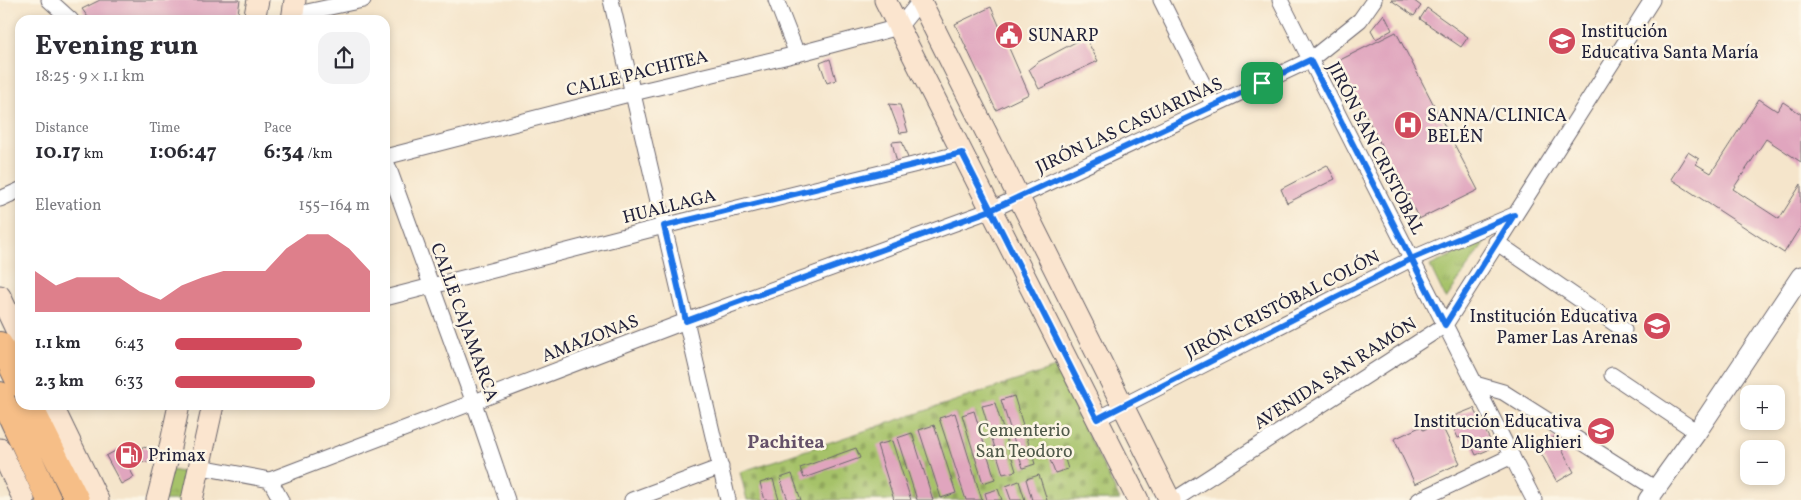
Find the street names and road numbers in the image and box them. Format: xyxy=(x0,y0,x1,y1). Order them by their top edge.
street label: CALLE PACHITEA xyxy=(564,45,711,104)
street label: JIRÓN SAN CRISTÓBAL xyxy=(1320,58,1429,239)
street label: JIRÓN LAS CASUARINAS xyxy=(1032,72,1227,181)
street label: HUALLAGA xyxy=(620,184,719,231)
street label: CALLE CAJAMARCA xyxy=(423,240,504,406)
street label: JIRÓN CRISTÓBAL COLÓN xyxy=(1181,245,1385,366)
street label: AMAZONAS xyxy=(538,309,643,369)
street label: AVENIDA SAN RAMÓN xyxy=(1249,312,1422,436)

